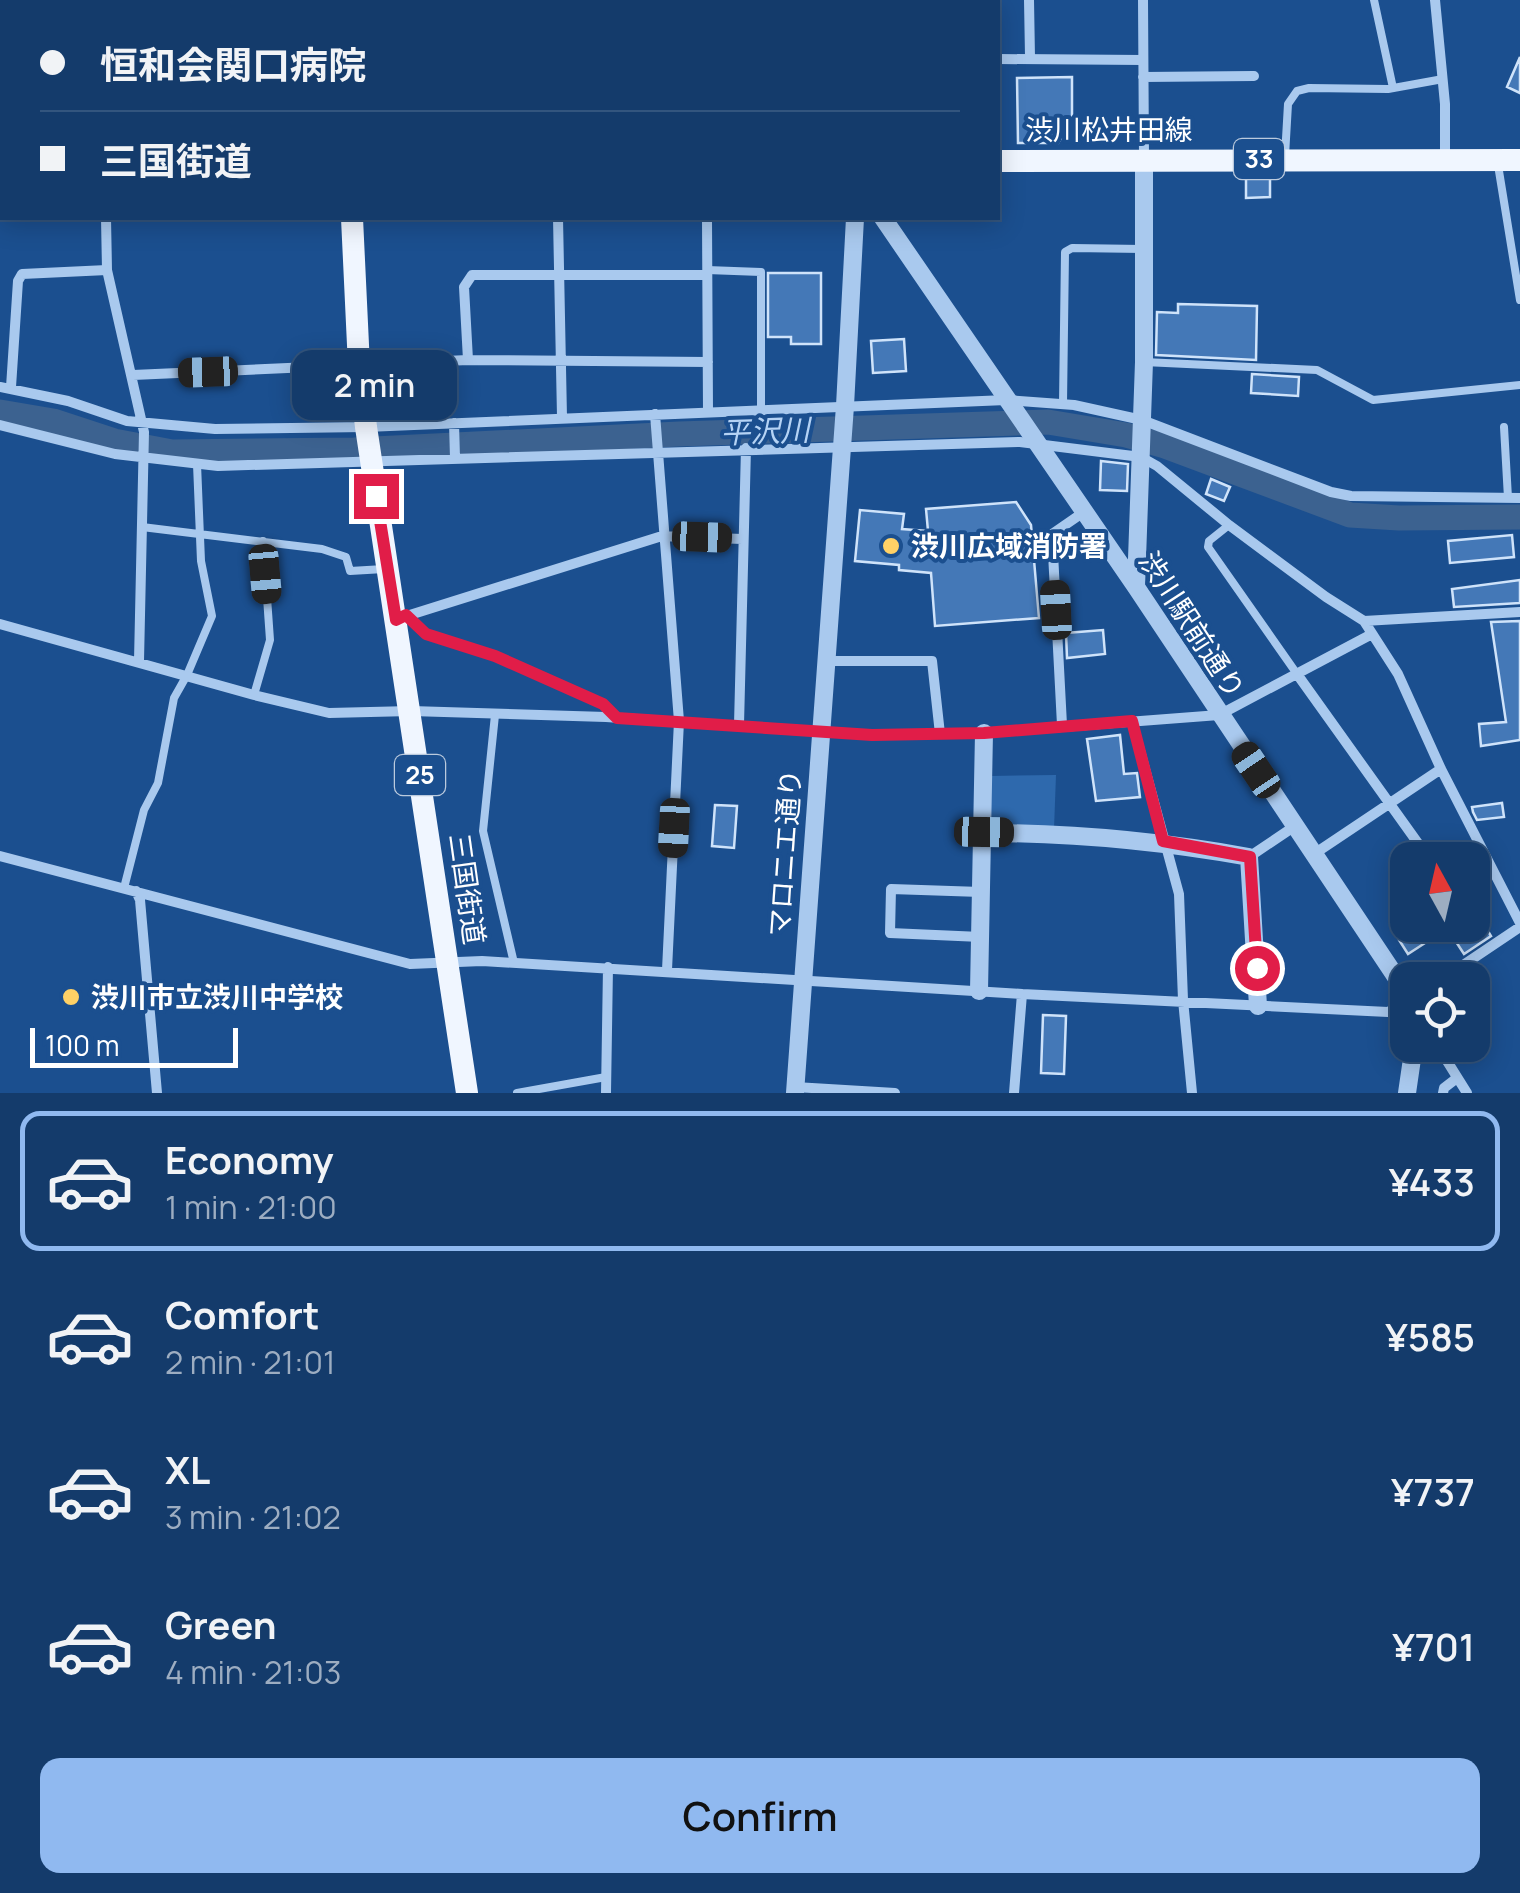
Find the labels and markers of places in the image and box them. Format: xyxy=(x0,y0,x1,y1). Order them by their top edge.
place label: 渋川広域消防署 xyxy=(911,526,1107,564)
marker: 渋川広域消防署 xyxy=(880,535,902,557)
place label: 渋川市立渋川中学校 xyxy=(91,977,343,1015)
marker: 渋川市立渋川中学校 xyxy=(60,986,82,1008)

